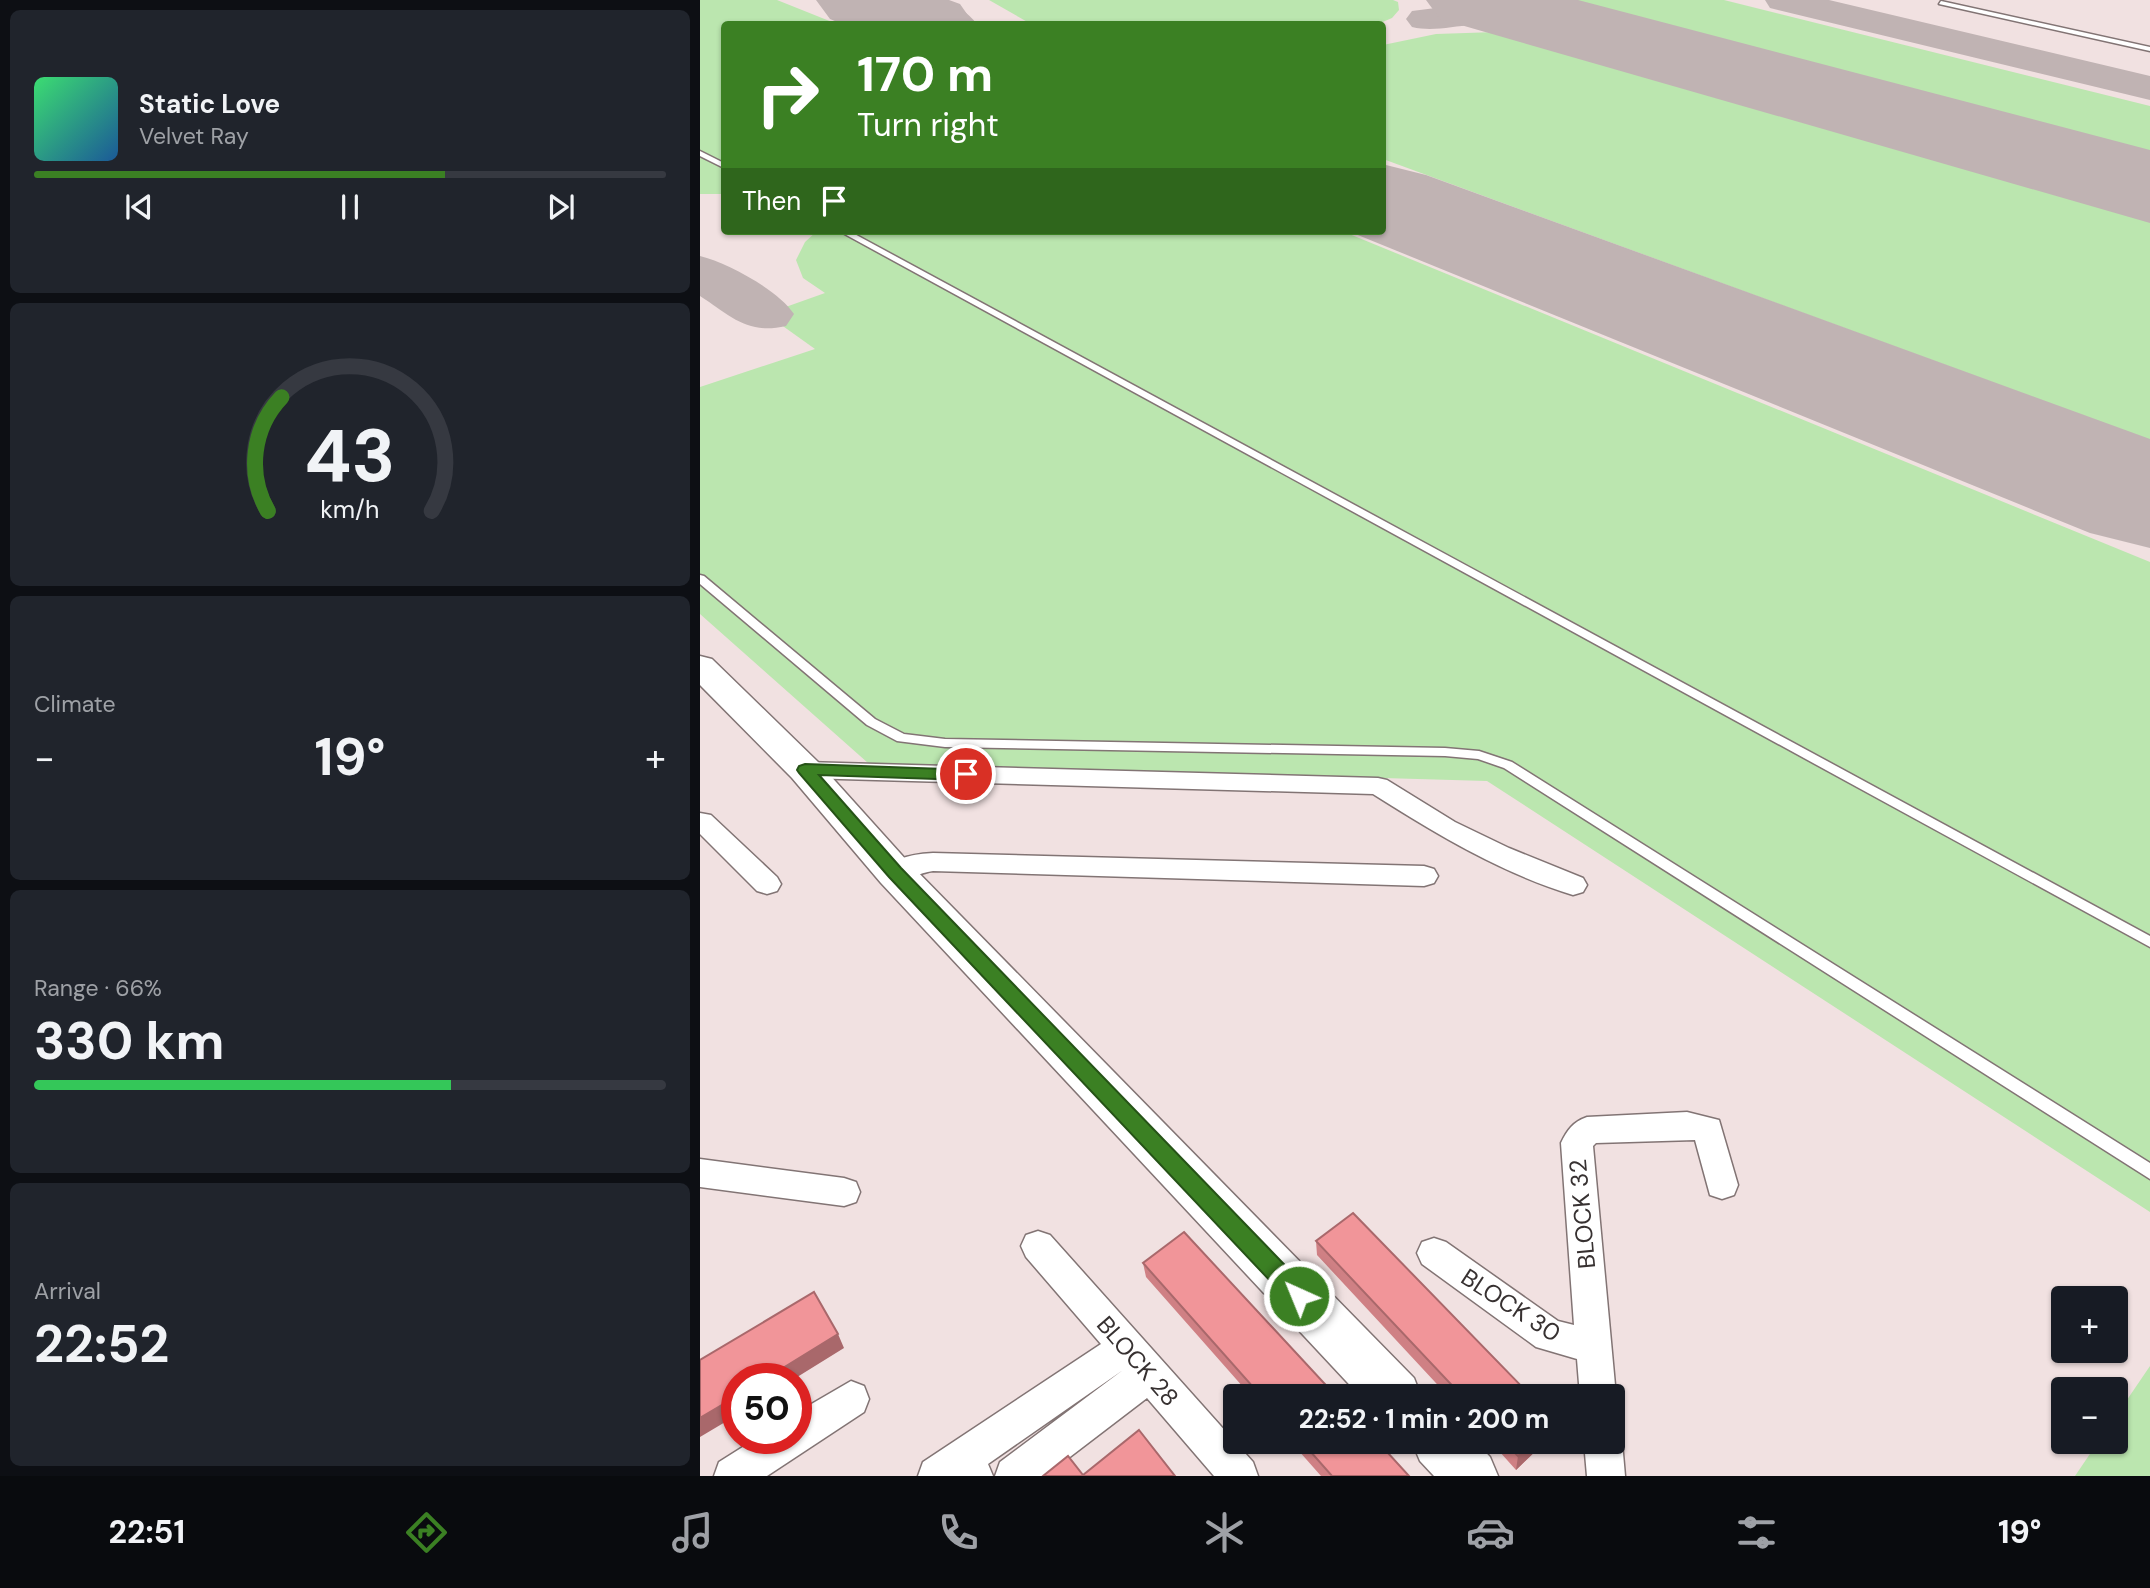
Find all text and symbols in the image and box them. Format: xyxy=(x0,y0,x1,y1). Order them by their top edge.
text: 170 m xyxy=(857,42,993,106)
icon: right xyxy=(742,49,833,140)
text: Static Love xyxy=(139,87,280,121)
text: Turn right xyxy=(857,104,999,146)
text: Velvet Ray xyxy=(139,121,249,151)
icon: arrive xyxy=(815,182,853,220)
text: Then xyxy=(742,184,801,218)
icon: previous xyxy=(120,188,158,226)
icon: pause xyxy=(331,188,369,226)
icon: next xyxy=(542,188,580,226)
text: 43 xyxy=(304,409,396,504)
text: km/h xyxy=(320,493,380,526)
text: Climate xyxy=(34,689,116,719)
text: 19° xyxy=(315,723,385,791)
text: − xyxy=(34,733,55,783)
text: + xyxy=(645,733,666,783)
pin xyxy=(936,744,996,804)
icon: arrive xyxy=(947,755,985,793)
text: Range · 66% xyxy=(34,973,162,1003)
text: 330 km xyxy=(34,1007,225,1075)
street label: BLOCK 32 xyxy=(1562,1158,1602,1270)
position arrow xyxy=(1262,1259,1336,1333)
street label: BLOCK 30 xyxy=(1455,1261,1567,1349)
text: Arrival xyxy=(34,1276,101,1306)
map controls xyxy=(2051,1286,2128,1454)
button: + xyxy=(2051,1286,2128,1363)
street label: BLOCK 28 xyxy=(1090,1309,1186,1413)
text: 22:52 xyxy=(34,1310,169,1378)
speed limit sign: 50 xyxy=(721,1363,812,1454)
button: − xyxy=(2051,1377,2128,1454)
text: 22:52 · 1 min · 200 m xyxy=(1299,1402,1549,1436)
icon: directions xyxy=(402,1508,451,1557)
icon: music xyxy=(668,1508,717,1557)
icon: phone xyxy=(934,1508,983,1557)
icon: climate xyxy=(1200,1508,1249,1557)
icon: car xyxy=(1466,1508,1515,1557)
icon: filters xyxy=(1732,1508,1781,1557)
text: 22:51 xyxy=(108,1511,185,1553)
text: 19° xyxy=(1998,1511,2041,1553)

